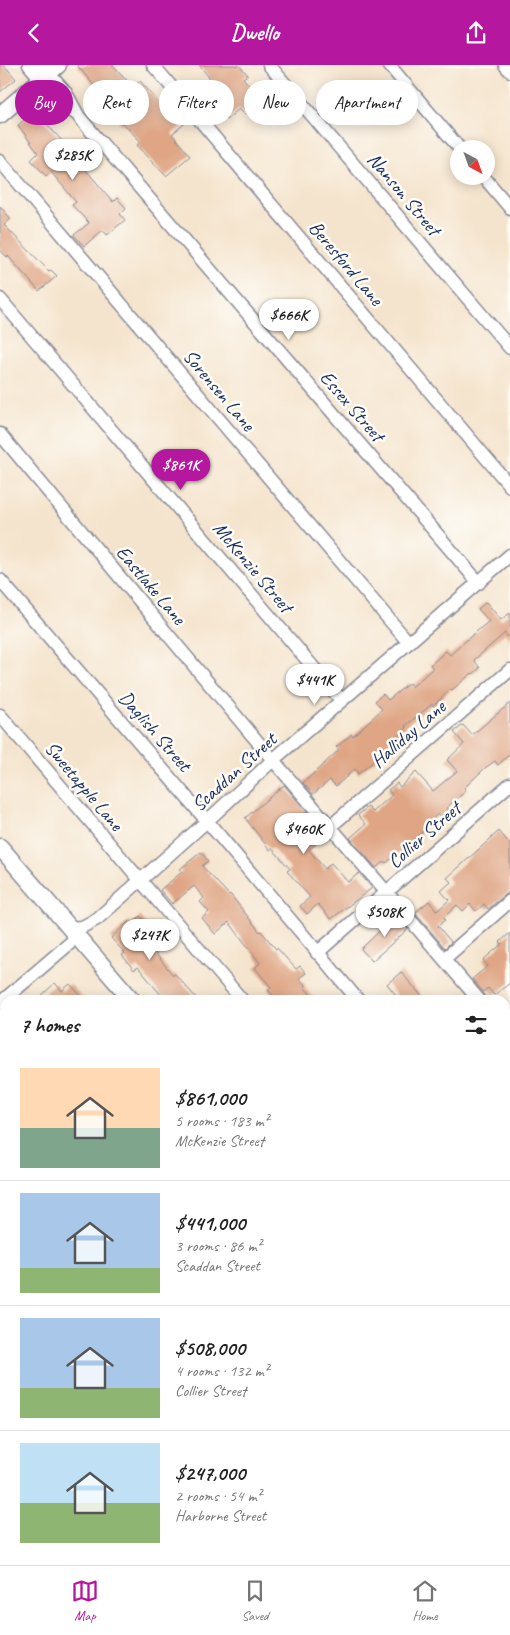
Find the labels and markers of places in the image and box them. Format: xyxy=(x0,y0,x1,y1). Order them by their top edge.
pin: $285K xyxy=(38,139,108,181)
pin: $666K xyxy=(254,299,324,341)
pin: $861K xyxy=(146,449,216,491)
pin: $441K xyxy=(280,663,350,706)
pin: $460K xyxy=(269,813,339,855)
pin: $508K xyxy=(350,895,420,938)
pin: $247K xyxy=(115,919,185,961)

